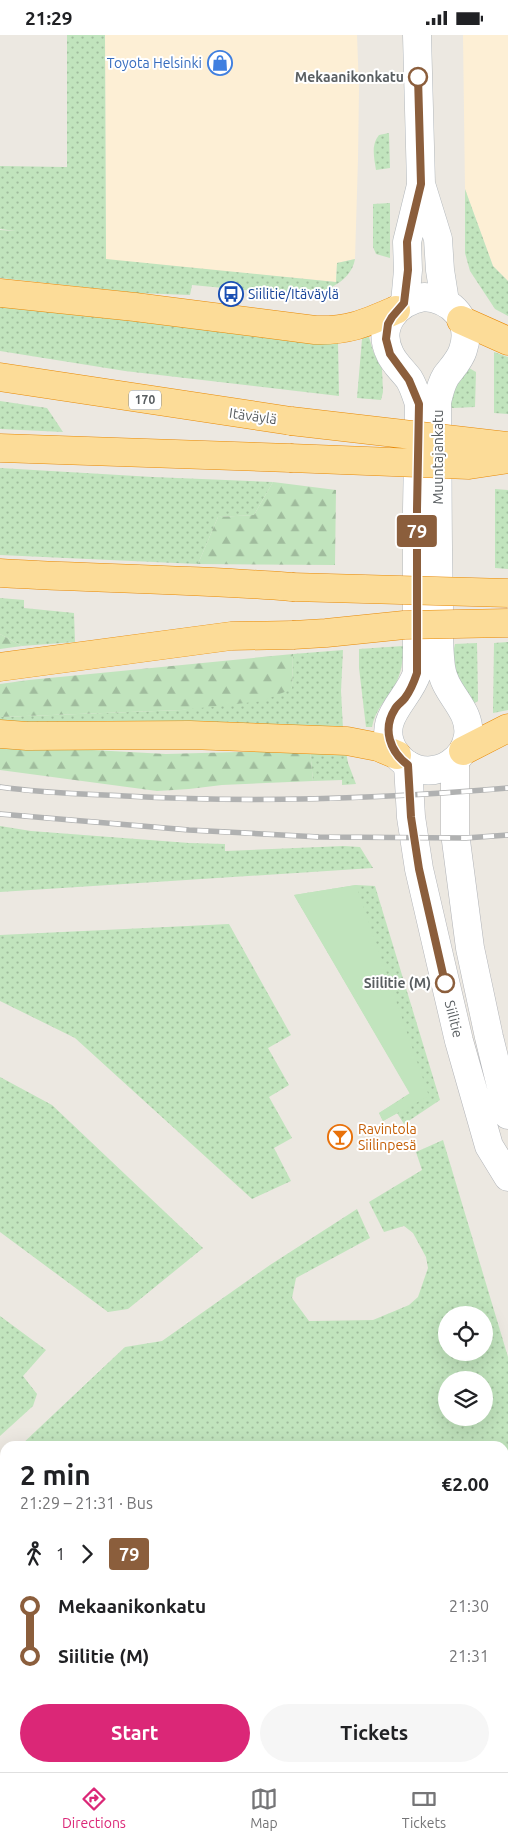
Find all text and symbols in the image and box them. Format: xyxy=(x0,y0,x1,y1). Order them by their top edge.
text: 21:29 xyxy=(25,7,73,29)
shop icon: Toyota Helsinki xyxy=(207,50,233,76)
place label: Toyota Helsinki xyxy=(107,55,202,71)
marker: Mekaanikonkatu xyxy=(408,67,428,87)
place label: Mekaanikonkatu xyxy=(295,69,404,85)
bus stop icon: Siilitie/Itäväylä xyxy=(218,281,244,307)
place label: Siilitie/Itäväylä xyxy=(248,286,339,302)
road number: 170 xyxy=(129,391,161,409)
street label: Itäväylä xyxy=(228,405,278,427)
street label: Muuntajankatu xyxy=(430,409,446,505)
line badge: 79 xyxy=(394,515,440,547)
text: 79 xyxy=(407,521,427,541)
marker: Siilitie (M) xyxy=(435,973,455,993)
place label: Siilitie (M) xyxy=(364,975,431,991)
street label: Siilitie xyxy=(442,999,466,1039)
place label: Ravintola Siilinpesä xyxy=(358,1121,417,1153)
bar icon: Ravintola Siilinpesä xyxy=(327,1124,353,1150)
map controls xyxy=(438,1306,493,1426)
button: locate xyxy=(438,1306,493,1361)
button: layers xyxy=(438,1371,493,1426)
text: 2 min xyxy=(20,1459,91,1490)
text: €2.00 xyxy=(441,1473,489,1495)
text: 21:29 – 21:31 · Bus xyxy=(20,1494,153,1512)
icon: walk xyxy=(20,1540,48,1568)
icon: forward xyxy=(73,1540,101,1568)
text: 79 xyxy=(119,1544,139,1564)
text: 1 xyxy=(56,1545,65,1563)
text: Mekaanikonkatu xyxy=(58,1595,206,1617)
text: 21:30 xyxy=(449,1597,489,1615)
text: Siilitie (M) xyxy=(58,1645,149,1667)
text: 21:31 xyxy=(449,1647,489,1665)
button: Start xyxy=(20,1704,250,1762)
button: Tickets xyxy=(260,1704,489,1762)
tab: Directions xyxy=(62,1785,126,1831)
tab: Map xyxy=(250,1785,278,1831)
tab: Tickets xyxy=(402,1785,446,1831)

